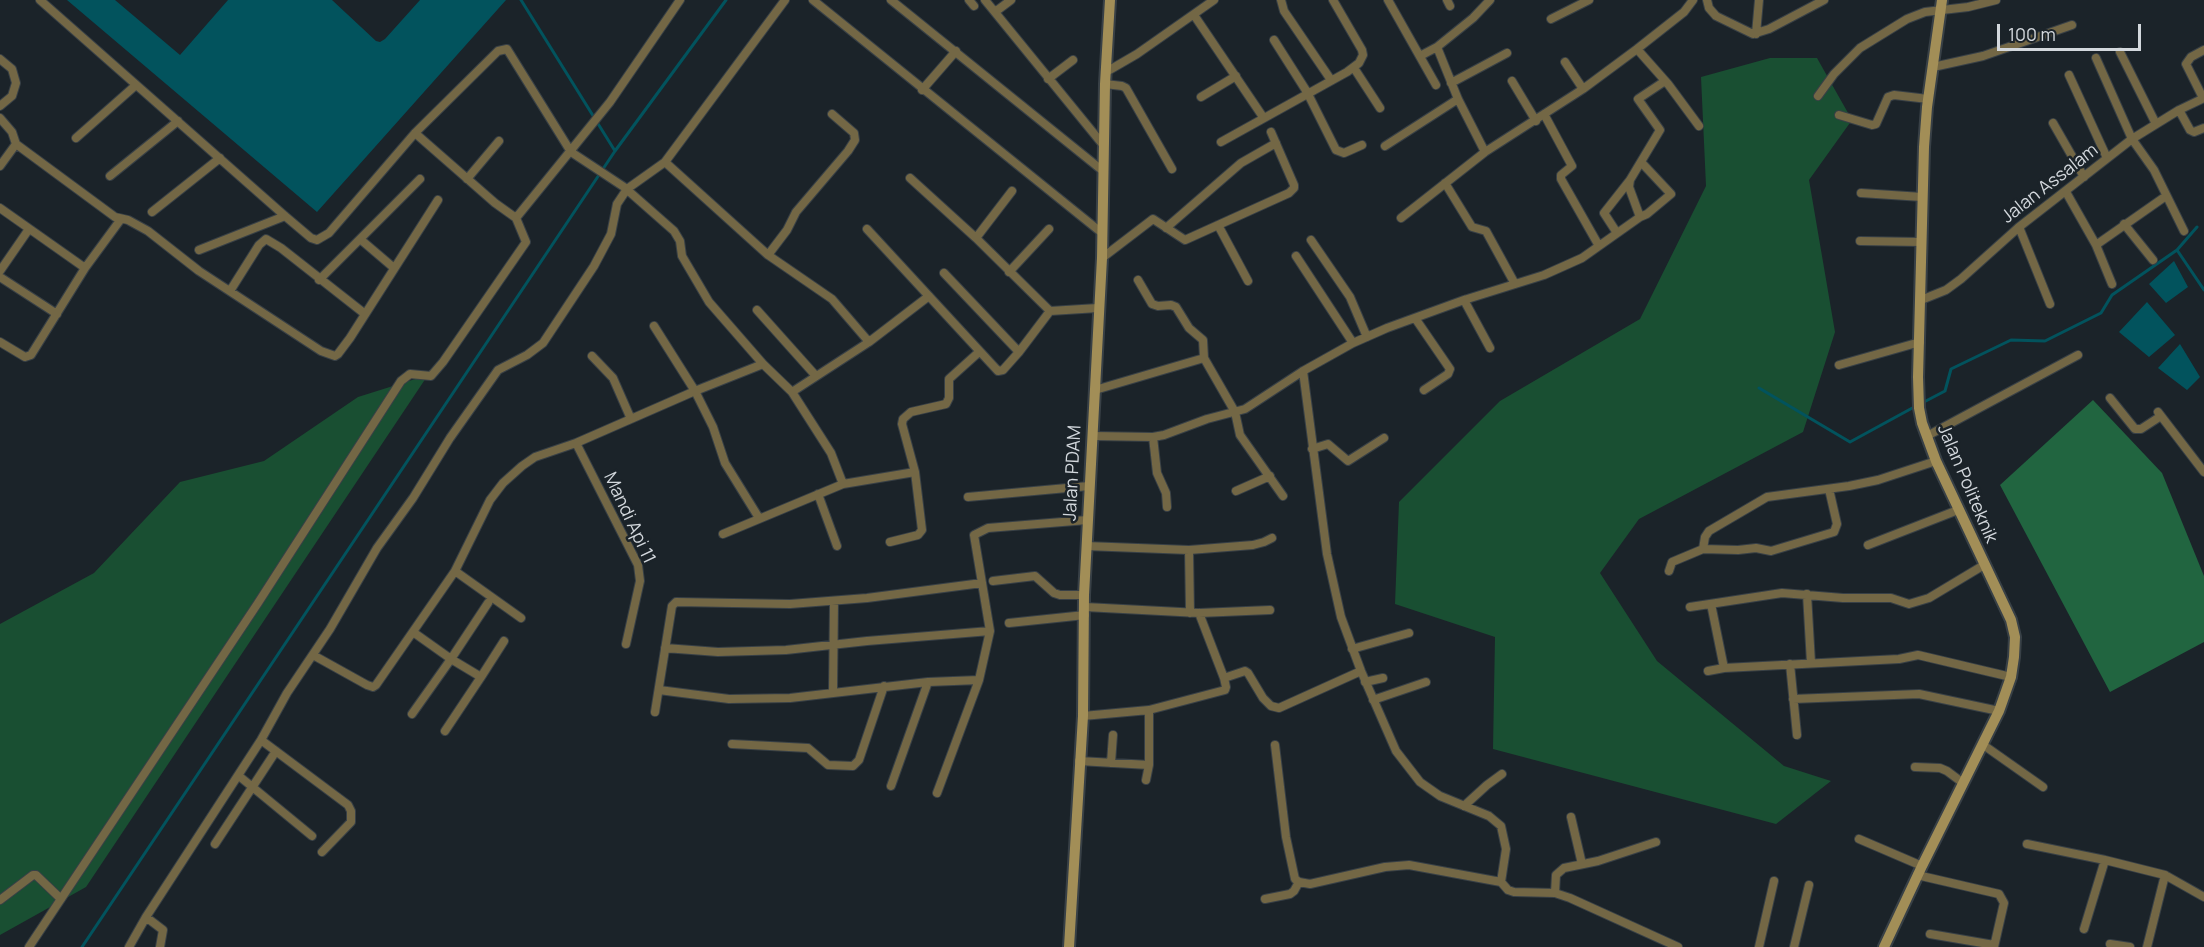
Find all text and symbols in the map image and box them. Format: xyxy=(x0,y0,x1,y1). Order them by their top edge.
scale bar xyxy=(2000,12,2144,50)
text: 100 m xyxy=(2008,22,2056,46)
street label: Jalan Assalam xyxy=(1997,140,2103,228)
street label: Jalan Politeknik xyxy=(1932,421,2002,547)
street label: Jalan PDAM xyxy=(1060,425,1086,521)
street label: Mandi Api 11 xyxy=(598,469,660,567)

